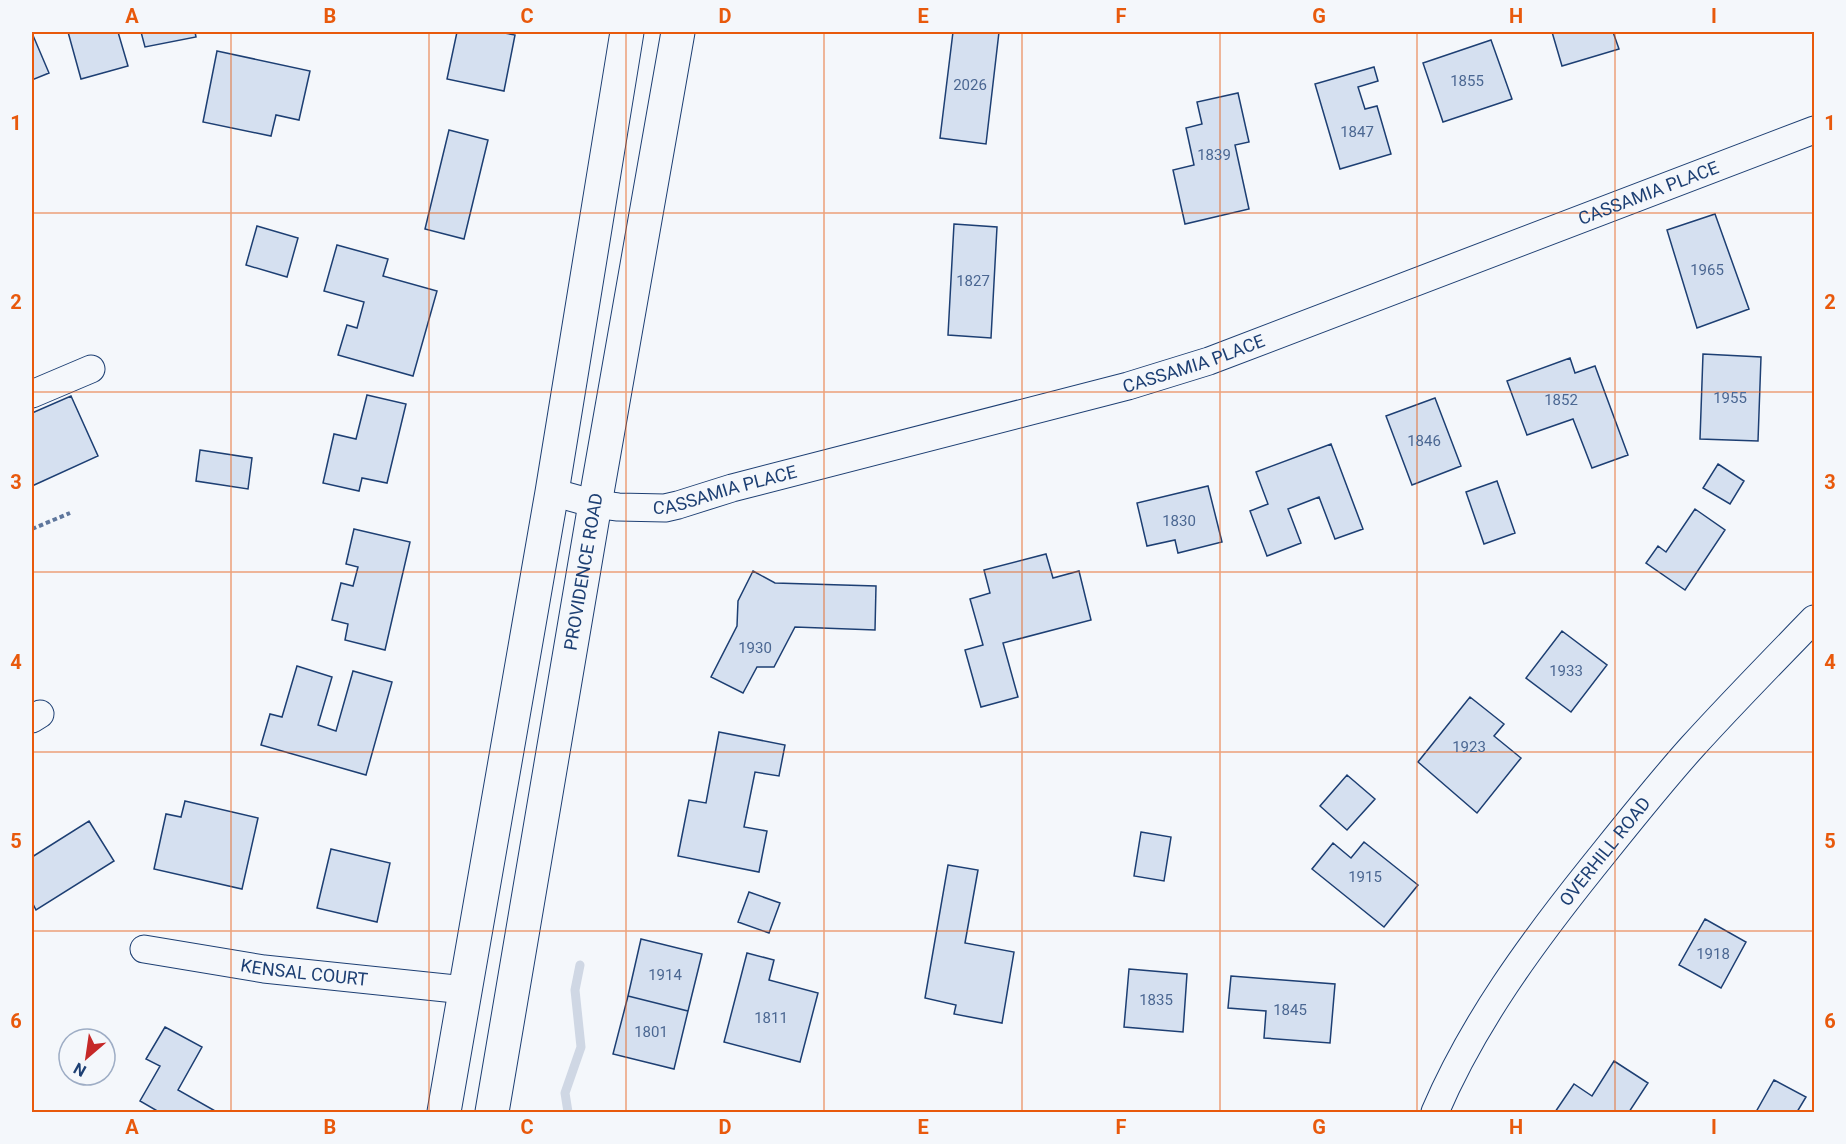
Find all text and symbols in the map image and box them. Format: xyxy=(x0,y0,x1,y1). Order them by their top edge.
text: A xyxy=(125,4,139,28)
text: B xyxy=(324,4,336,28)
text: C xyxy=(520,4,534,28)
text: D xyxy=(719,4,732,28)
text: E xyxy=(917,4,929,28)
text: F xyxy=(1116,4,1127,28)
text: G xyxy=(1312,4,1326,28)
text: H xyxy=(1509,4,1523,28)
text: I xyxy=(1711,4,1717,28)
house number: 1855 xyxy=(1450,72,1484,90)
house number: 2026 xyxy=(953,76,987,94)
text: 1 xyxy=(10,111,22,135)
text: 1 xyxy=(1824,111,1836,135)
house number: 1847 xyxy=(1340,123,1374,141)
house number: 1839 xyxy=(1197,146,1231,164)
street label: CASSAMIA PLACE xyxy=(1575,156,1721,229)
house number: 1965 xyxy=(1690,261,1724,279)
house number: 1827 xyxy=(956,272,990,290)
text: 2 xyxy=(10,290,22,314)
text: 2 xyxy=(1824,290,1836,314)
street label: CASSAMIA PLACE xyxy=(1120,330,1267,397)
house number: 1955 xyxy=(1713,389,1747,407)
house number: 1852 xyxy=(1544,391,1578,409)
house number: 1846 xyxy=(1407,432,1441,450)
street label: CASSAMIA PLACE xyxy=(653,461,799,518)
text: 3 xyxy=(10,470,22,494)
text: 3 xyxy=(1824,470,1836,494)
street label: PROVIDENCE ROAD xyxy=(559,491,607,652)
house number: 1830 xyxy=(1162,512,1196,530)
house number: 1930 xyxy=(738,639,772,657)
text: 4 xyxy=(10,650,22,674)
text: 4 xyxy=(1824,650,1836,674)
house number: 1933 xyxy=(1549,662,1583,680)
house number: 1923 xyxy=(1452,738,1486,756)
street label: OVERHILL ROAD xyxy=(1555,793,1655,910)
text: 5 xyxy=(10,829,22,853)
text: 5 xyxy=(1824,829,1836,853)
house number: 1915 xyxy=(1348,868,1382,886)
house number: 1918 xyxy=(1696,945,1730,963)
street label: KENSAL COURT xyxy=(239,954,369,990)
house number: 1914 xyxy=(648,966,682,984)
house number: 1835 xyxy=(1139,991,1173,1009)
house number: 1845 xyxy=(1273,1001,1307,1019)
text: 6 xyxy=(10,1009,22,1033)
house number: 1811 xyxy=(754,1009,788,1027)
text: 6 xyxy=(1824,1009,1836,1033)
house number: 1801 xyxy=(634,1023,668,1041)
north arrow xyxy=(57,1027,117,1087)
text: N xyxy=(70,1059,90,1081)
text: A xyxy=(125,1115,139,1139)
text: B xyxy=(324,1115,336,1139)
text: C xyxy=(520,1115,534,1139)
text: D xyxy=(719,1115,732,1139)
text: E xyxy=(917,1115,929,1139)
text: F xyxy=(1116,1115,1127,1139)
text: G xyxy=(1312,1115,1326,1139)
text: H xyxy=(1509,1115,1523,1139)
text: I xyxy=(1711,1115,1717,1139)

